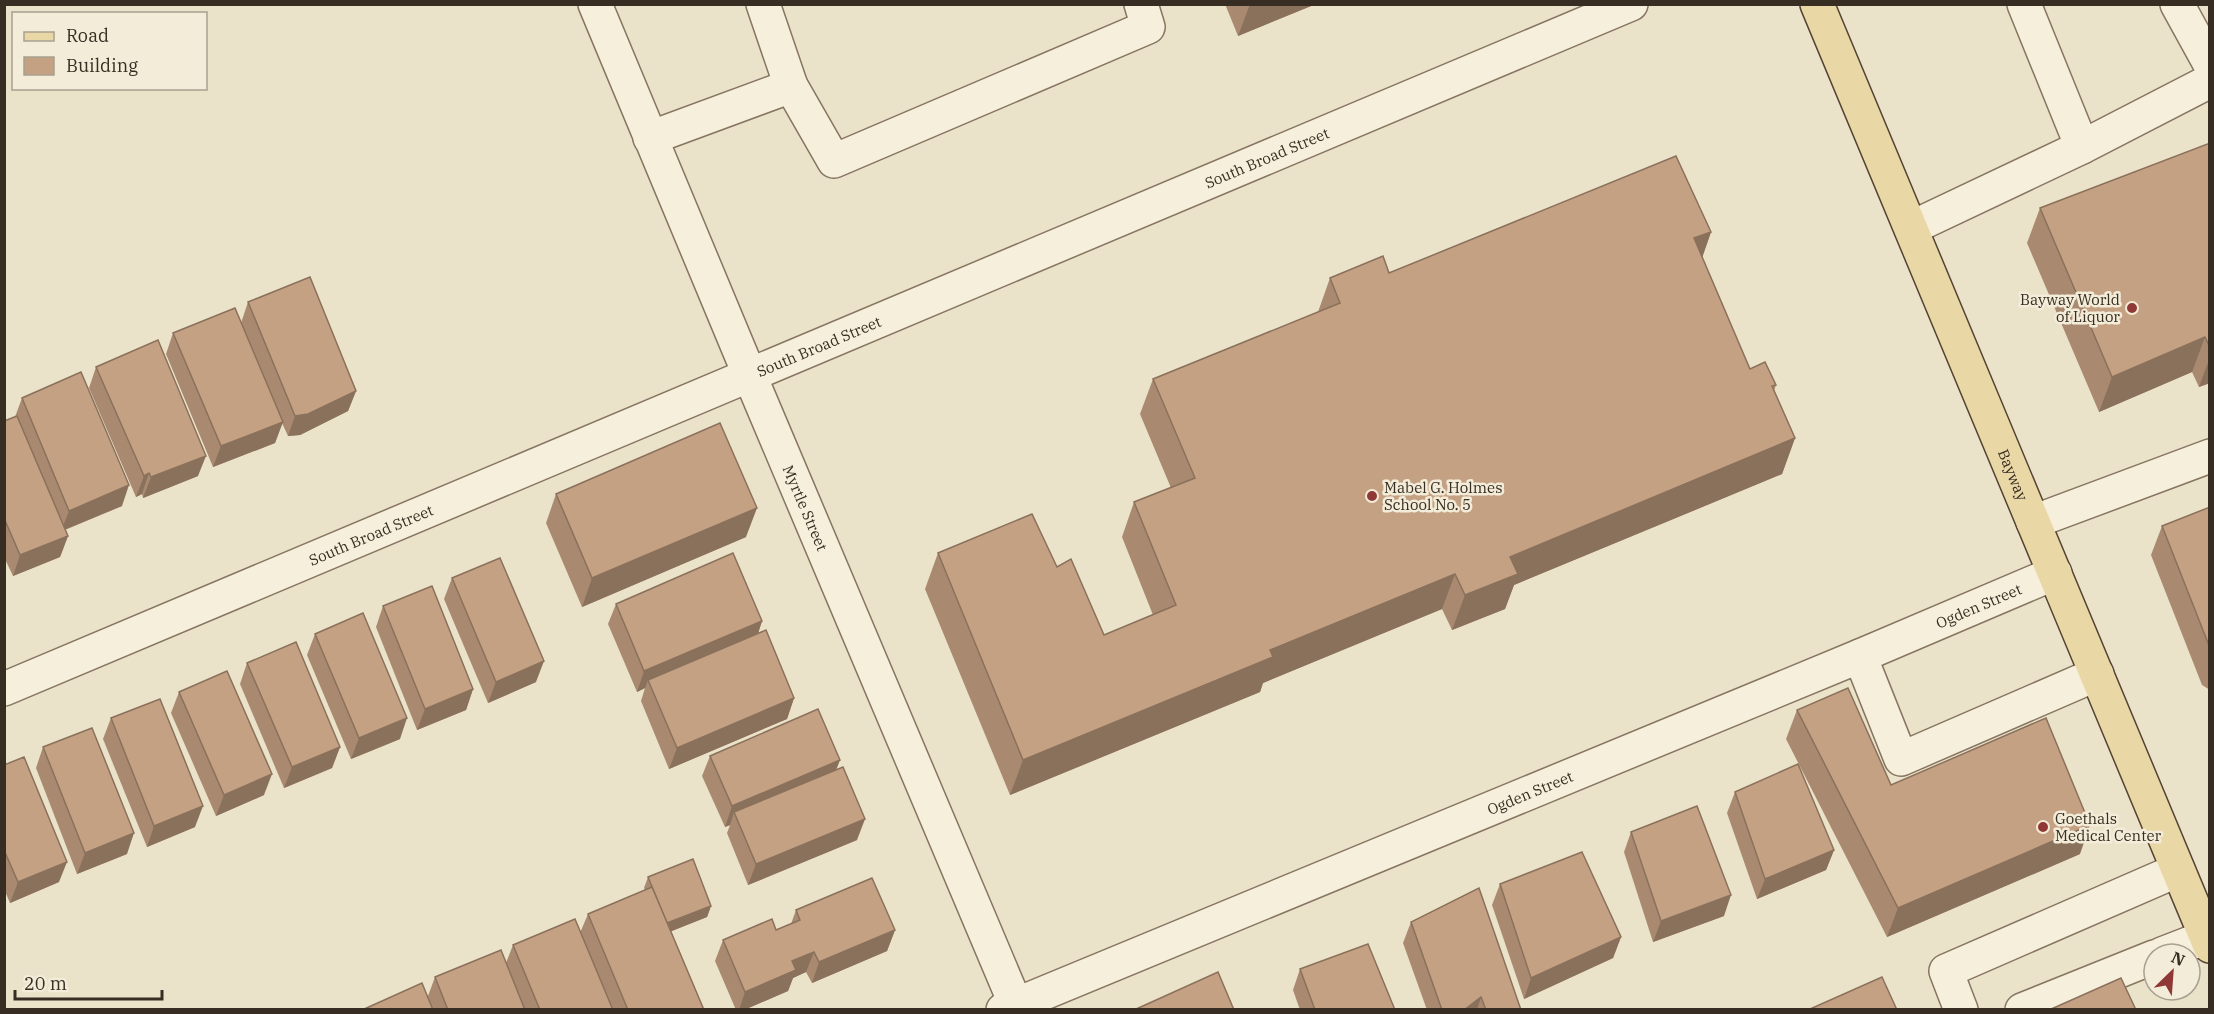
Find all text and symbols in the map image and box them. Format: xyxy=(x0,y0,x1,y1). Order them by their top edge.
legend xyxy=(12,12,207,90)
text: Road xyxy=(66,24,109,47)
text: Building xyxy=(66,54,138,77)
street label: South Broad Street xyxy=(1202,123,1332,192)
place label: Bayway World of Liquor xyxy=(2020,290,2120,326)
marker: Bayway World of Liquor xyxy=(2125,301,2139,315)
street label: South Broad Street xyxy=(754,311,884,381)
street label: Bayway xyxy=(1994,446,2033,503)
street label: Myrtle Street xyxy=(779,462,832,554)
place label: Mabel G. Holmes School No. 5 xyxy=(1384,478,1502,514)
marker: Mabel G. Holmes School No. 5 xyxy=(1365,489,1379,503)
street label: South Broad Street xyxy=(306,500,436,569)
street label: Ogden Street xyxy=(1933,579,2024,632)
street label: Ogden Street xyxy=(1484,766,1576,819)
place label: Goethals Medical Center xyxy=(2055,809,2162,845)
marker: Goethals Medical Center xyxy=(2036,820,2050,834)
north arrow xyxy=(2142,942,2202,1002)
text: N xyxy=(2168,947,2188,970)
scale bar xyxy=(15,963,162,1001)
text: 20 m xyxy=(24,972,67,995)

